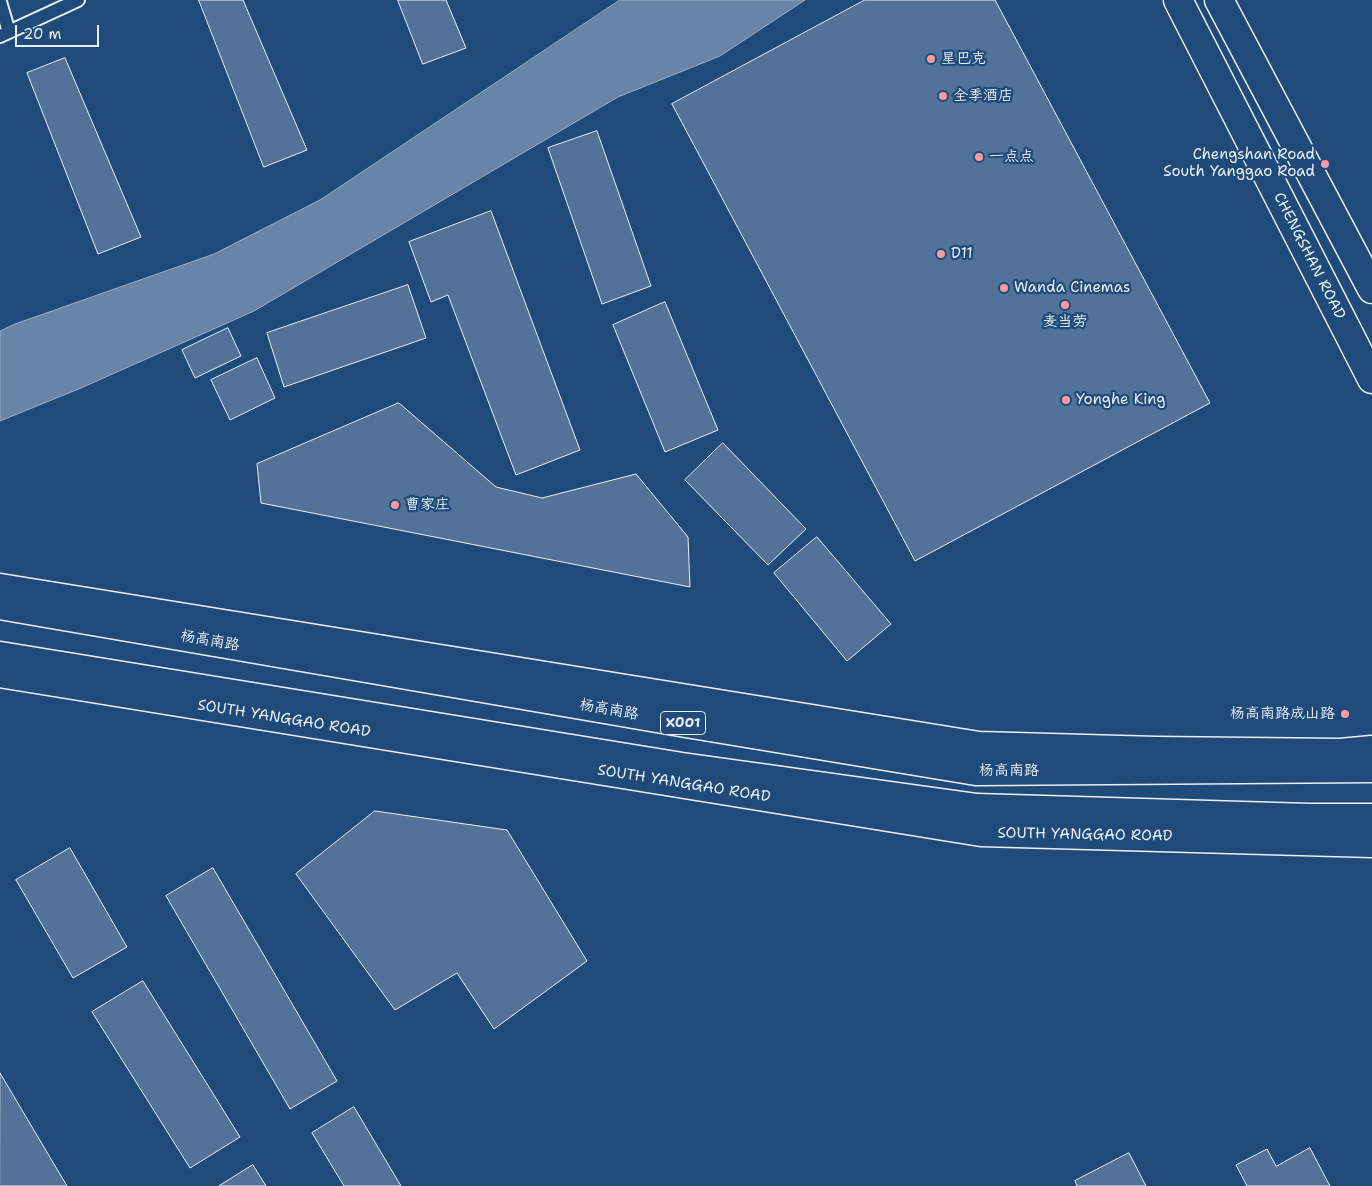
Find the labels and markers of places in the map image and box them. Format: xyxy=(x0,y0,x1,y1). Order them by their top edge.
place label: 星巴克 xyxy=(941,50,986,68)
marker: 星巴克 xyxy=(925,53,937,65)
place label: 全季酒店 xyxy=(953,87,1013,105)
marker: 全季酒店 xyxy=(937,90,949,102)
place label: Chengshan Road South Yanggao Road xyxy=(1163,146,1315,181)
place label: 一点点 xyxy=(989,148,1034,166)
marker: 一点点 xyxy=(973,151,985,163)
marker: Chengshan Road South Yanggao Road xyxy=(1319,158,1331,170)
place label: D11 xyxy=(951,245,973,263)
marker: D11 xyxy=(935,248,947,260)
place label: Wanda Cinemas xyxy=(1014,279,1130,297)
marker: Wanda Cinemas xyxy=(998,282,1010,294)
marker: 麦当劳 xyxy=(1059,299,1071,311)
place label: 麦当劳 xyxy=(1043,313,1087,331)
place label: Yonghe King xyxy=(1076,391,1165,409)
marker: Yonghe King xyxy=(1060,394,1072,406)
place label: 曹家庄 xyxy=(405,496,450,514)
marker: 曹家庄 xyxy=(389,499,401,511)
place label: 杨高南路成山路 xyxy=(1230,705,1335,723)
marker: 杨高南路成山路 xyxy=(1339,708,1351,720)

